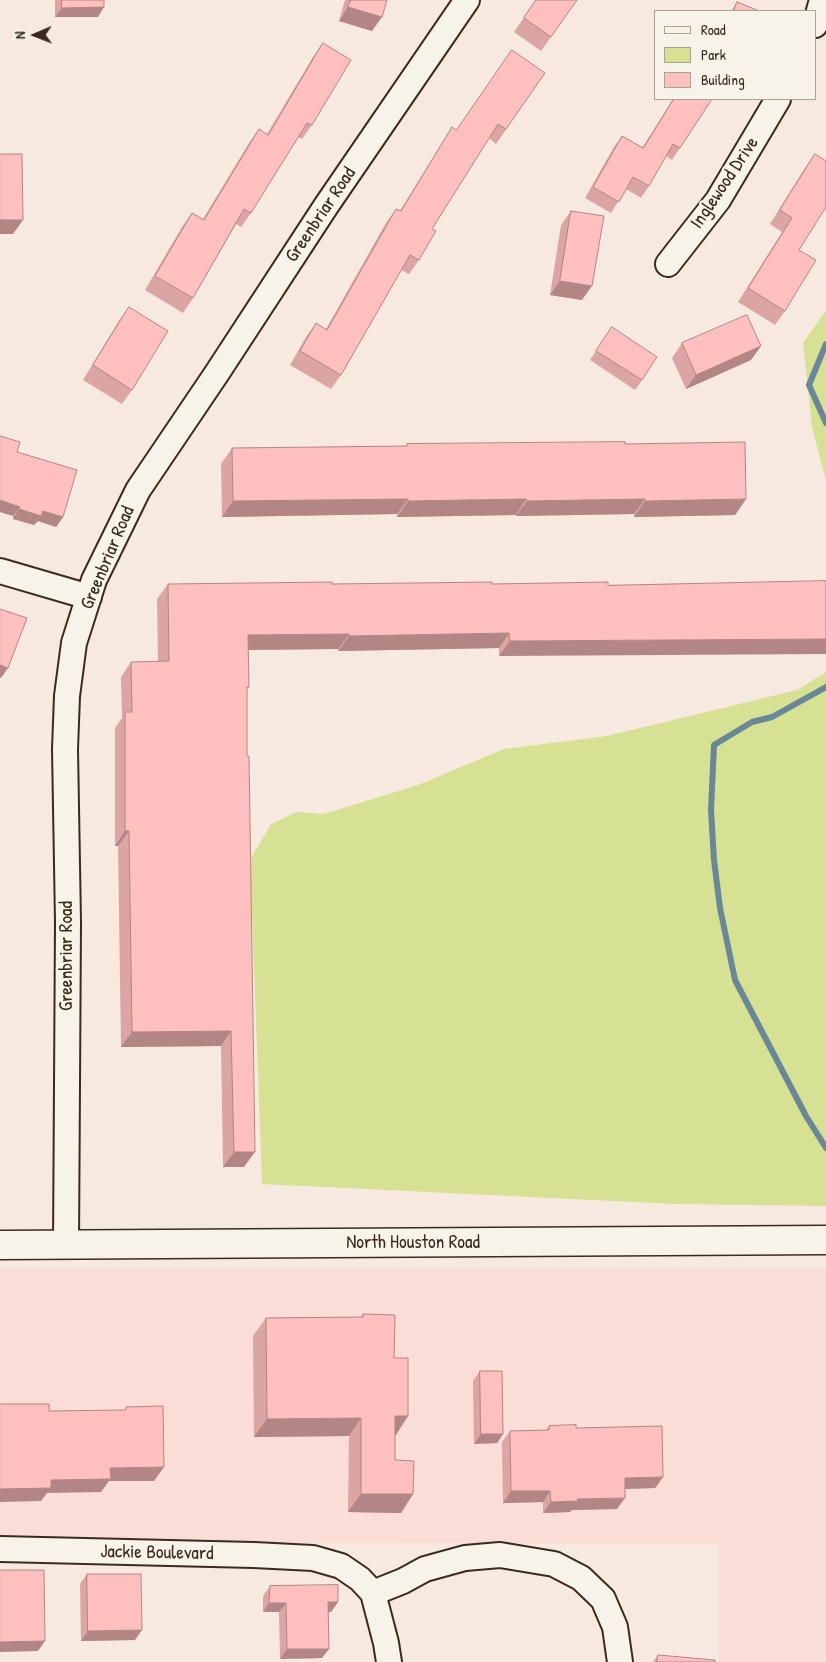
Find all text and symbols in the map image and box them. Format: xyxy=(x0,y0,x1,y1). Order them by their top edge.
north arrow xyxy=(10,10,60,60)
legend xyxy=(654,10,816,100)
text: Road xyxy=(701,19,726,40)
text: N xyxy=(10,31,29,39)
text: Park xyxy=(701,44,726,65)
text: Building xyxy=(701,69,745,90)
street label: Inglewood Drive xyxy=(686,133,764,233)
street label: Greenbriar Road xyxy=(281,163,361,267)
street label: Greenbriar Road xyxy=(76,503,140,613)
street label: Greenbriar Road xyxy=(56,901,78,1011)
street label: North Houston Road xyxy=(346,1232,480,1254)
street label: Jackie Boulevard xyxy=(100,1541,214,1565)

